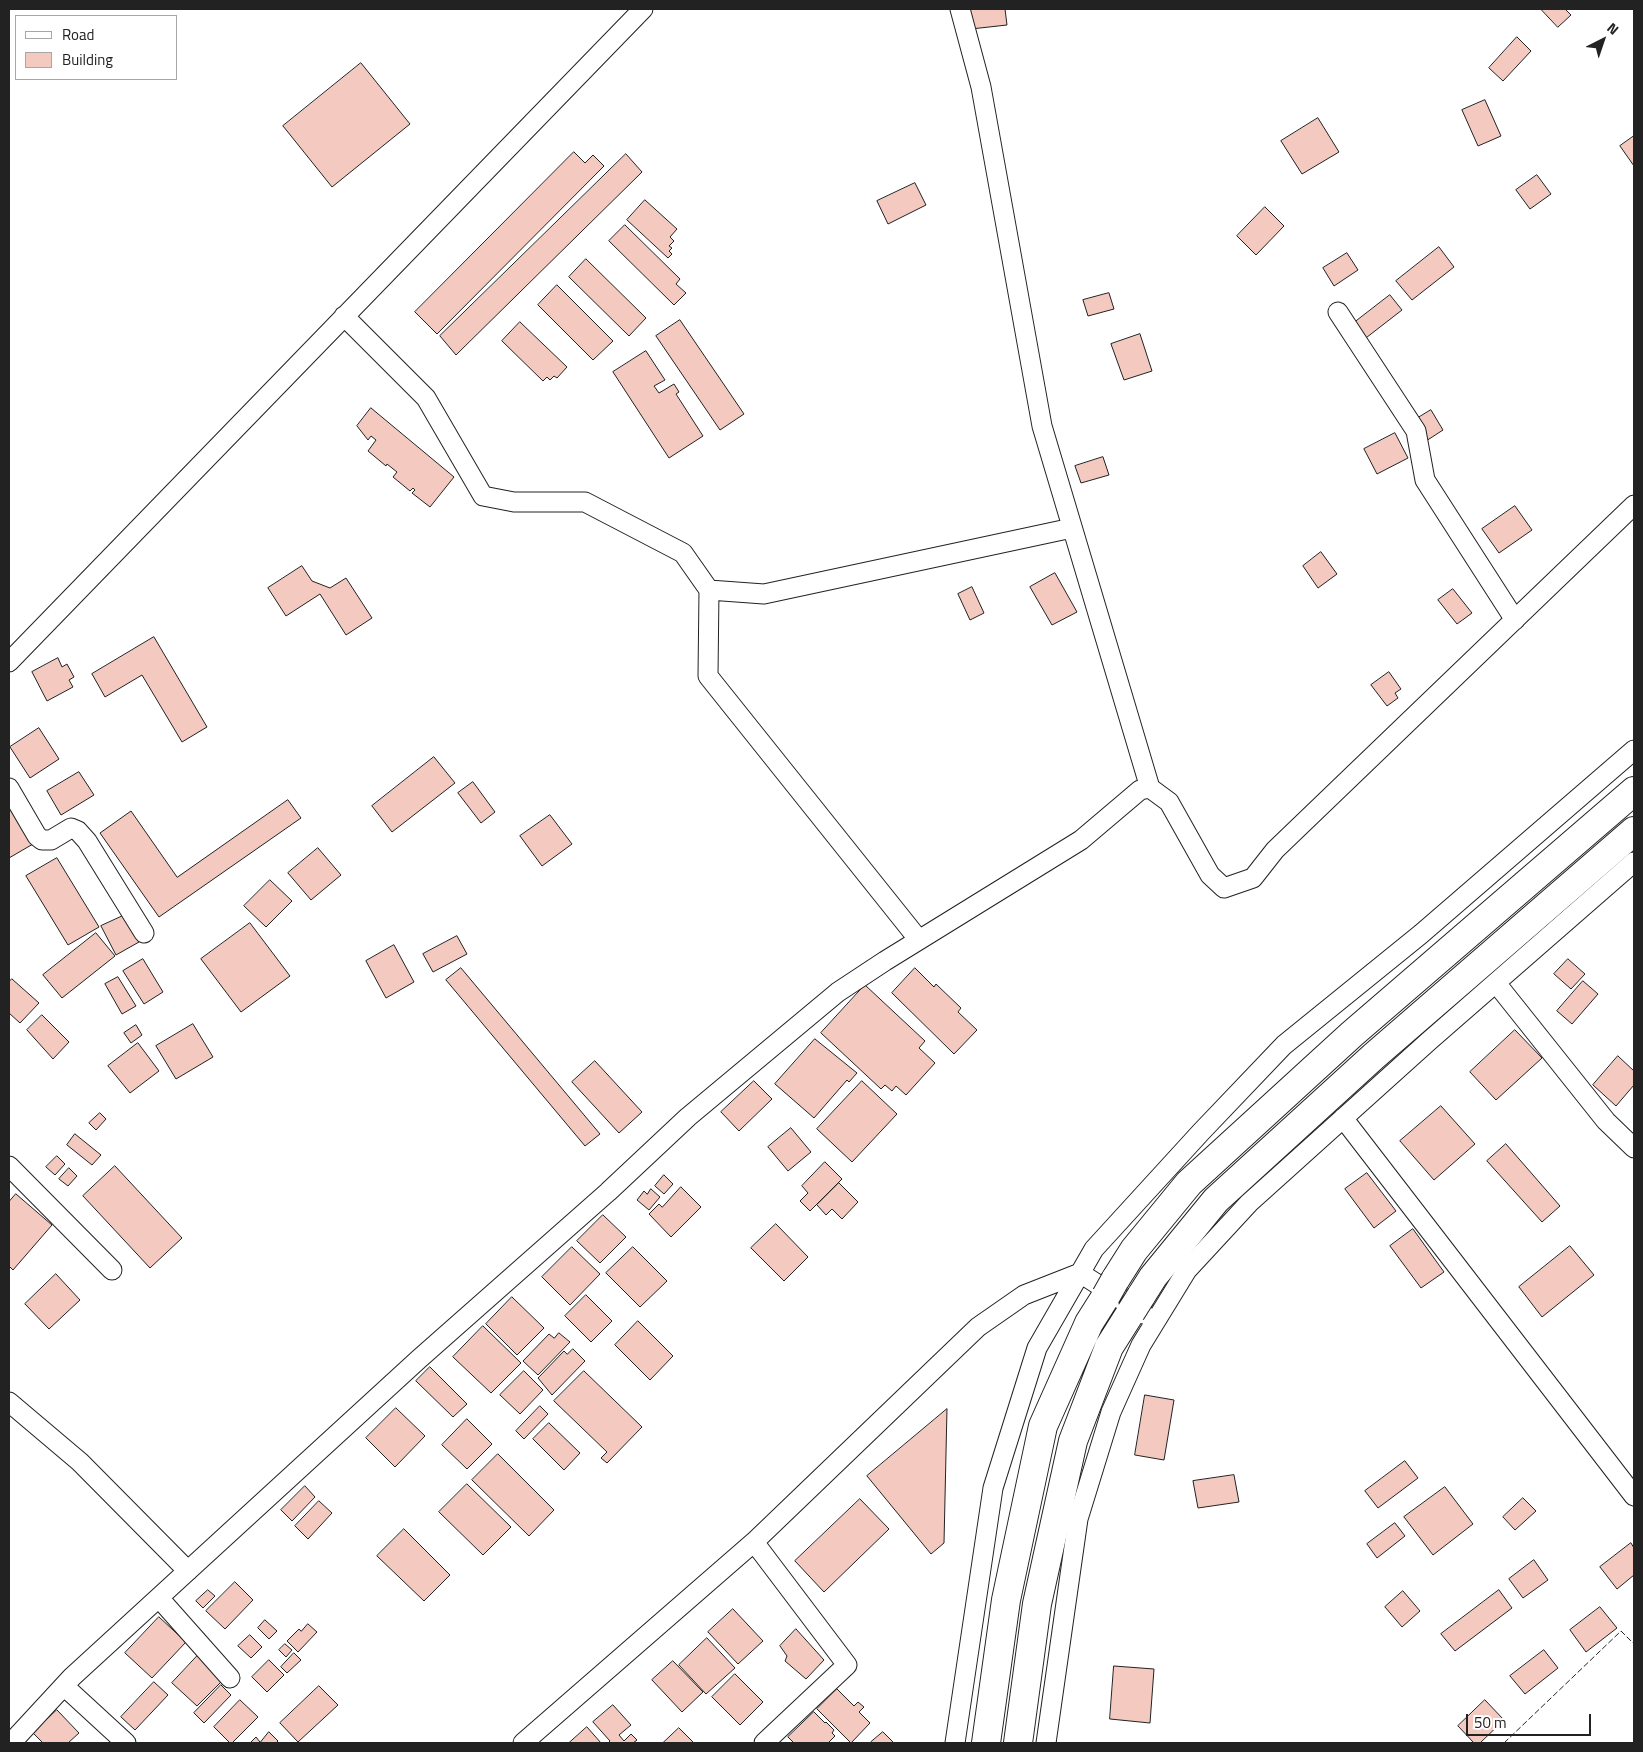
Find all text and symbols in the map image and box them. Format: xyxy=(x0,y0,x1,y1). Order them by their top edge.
legend xyxy=(15,15,178,80)
north arrow xyxy=(1578,15,1628,65)
text: N xyxy=(1603,17,1624,39)
text: Road xyxy=(62,23,94,46)
text: Building xyxy=(62,48,113,71)
scale bar xyxy=(1468,1704,1593,1736)
text: 50 m xyxy=(1474,1711,1507,1734)

